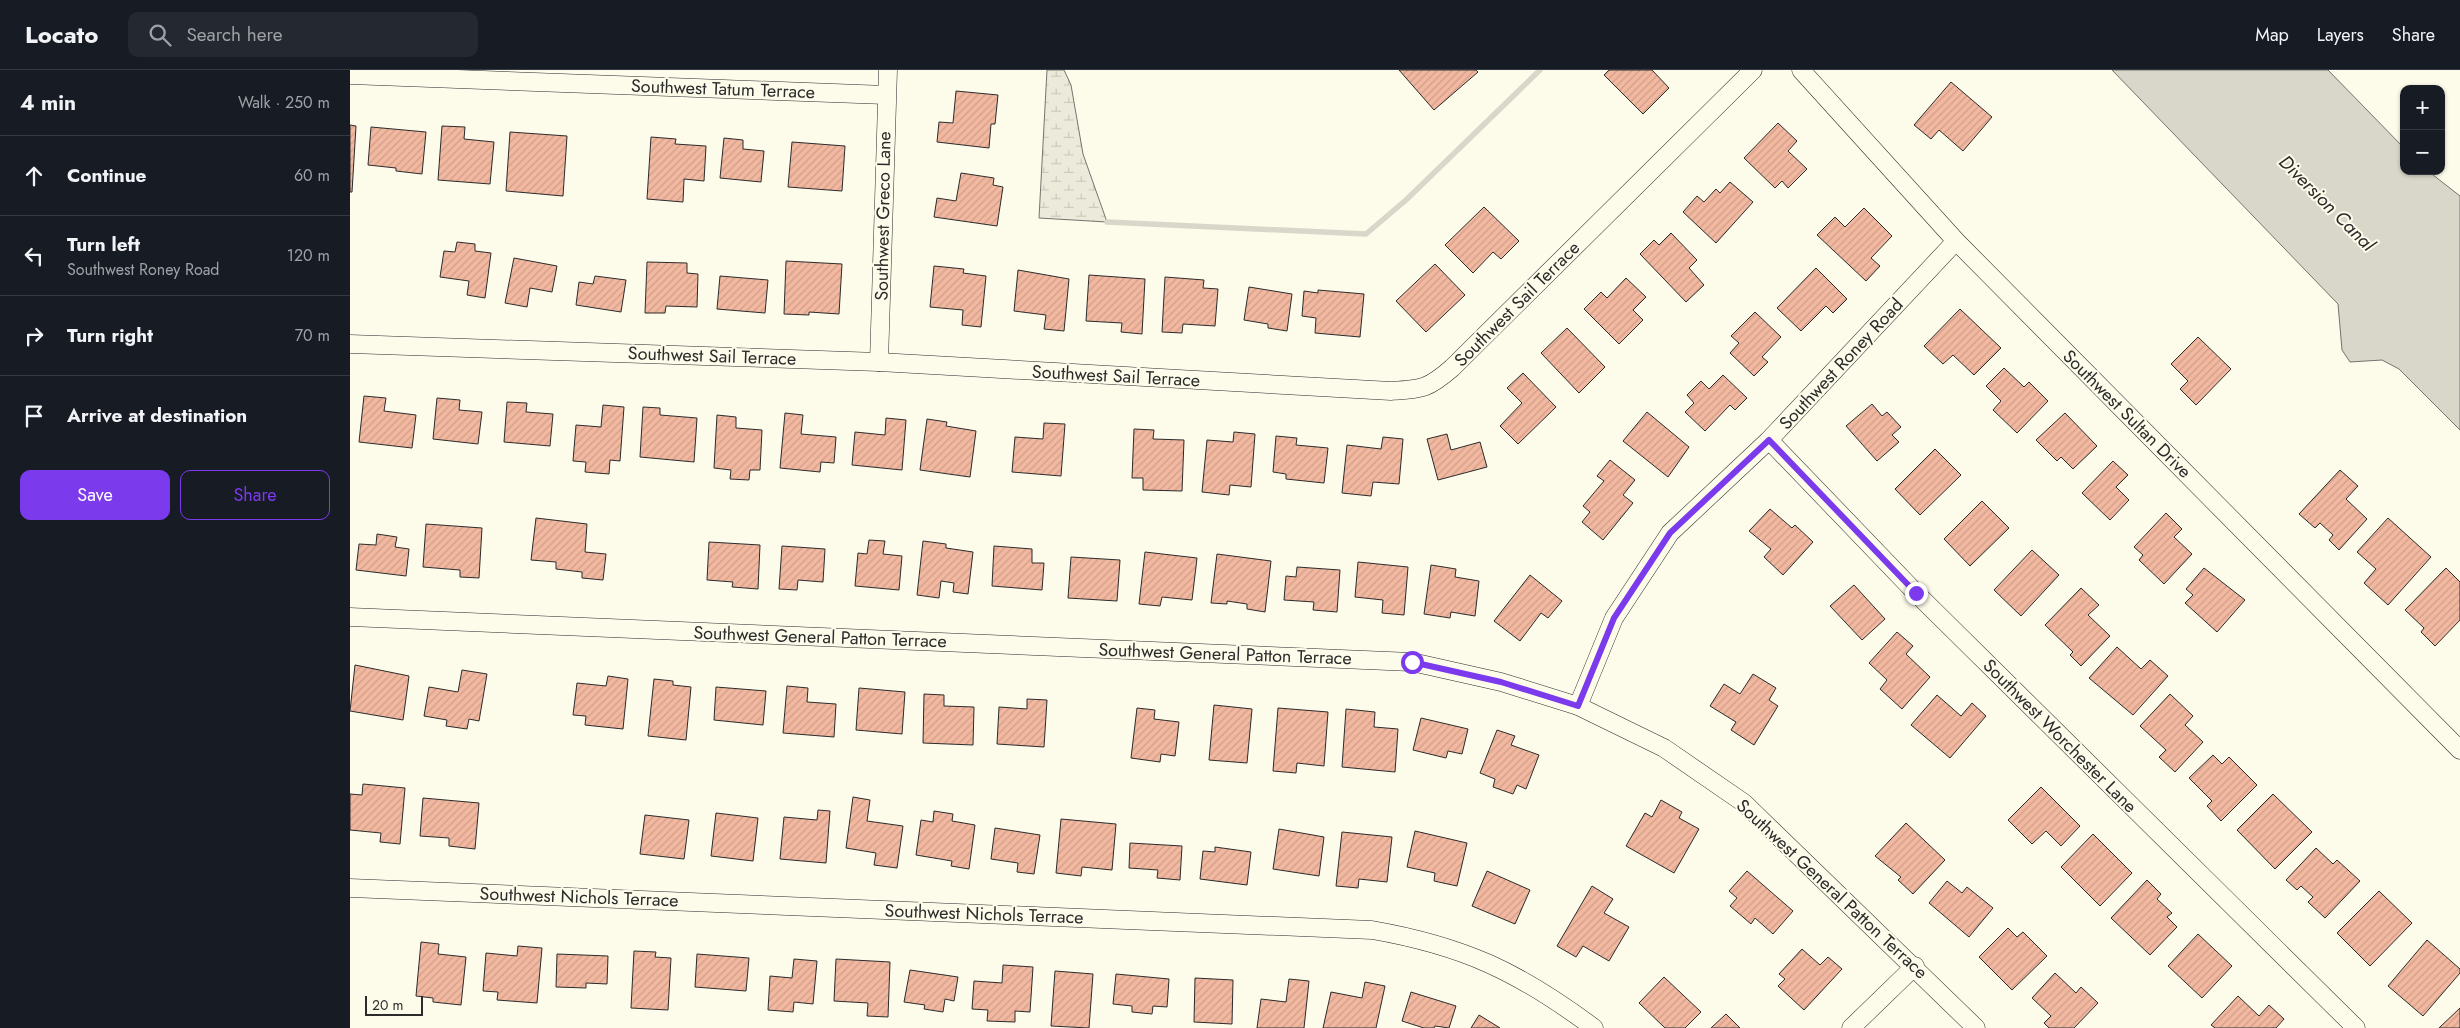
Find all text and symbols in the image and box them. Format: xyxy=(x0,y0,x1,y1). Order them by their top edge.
search box xyxy=(128,12,478,57)
text: Locato xyxy=(25,17,98,52)
icon: search xyxy=(146,21,174,49)
text: Search here xyxy=(186,21,283,48)
text: Map xyxy=(2255,22,2289,48)
text: Layers xyxy=(2317,22,2364,48)
text: Share xyxy=(2392,22,2435,48)
street label: Southwest Tatum Terrace xyxy=(631,73,815,105)
map controls xyxy=(2400,85,2445,175)
button: + xyxy=(2400,85,2445,130)
text: 4 min xyxy=(20,88,76,118)
text: Walk · 250 m xyxy=(238,91,330,114)
button: − xyxy=(2400,130,2445,175)
street label: Southwest Greco Lane xyxy=(869,131,897,301)
water label: Diversion Canal xyxy=(2273,149,2382,258)
icon: ahead xyxy=(20,162,48,190)
text: Continue xyxy=(67,162,146,189)
text: 60 m xyxy=(294,164,330,187)
text: Turn left xyxy=(67,231,140,258)
street label: Southwest Sail Terrace xyxy=(1448,235,1586,373)
icon: left xyxy=(20,242,48,270)
text: 120 m xyxy=(287,244,330,267)
text: Southwest Roney Road xyxy=(67,258,219,281)
street label: Southwest Roney Road xyxy=(1773,292,1909,436)
icon: right xyxy=(20,322,48,350)
text: Turn right xyxy=(67,322,153,349)
text: 70 m xyxy=(295,324,330,347)
street label: Southwest Sail Terrace xyxy=(627,340,797,372)
street label: Southwest Sultan Drive xyxy=(2057,344,2197,484)
street label: Southwest Sail Terrace xyxy=(1031,359,1201,393)
icon: arrive xyxy=(20,402,48,430)
text: Arrive at destination xyxy=(67,402,247,429)
button: Save xyxy=(20,470,170,520)
button: Share xyxy=(180,470,330,520)
route end xyxy=(1905,582,1928,605)
street label: Southwest General Patton Terrace xyxy=(693,620,947,654)
street label: Southwest General Patton Terrace xyxy=(1098,637,1352,671)
route start xyxy=(1401,651,1424,674)
street label: Southwest Worchester Lane xyxy=(1977,653,2143,819)
street label: Southwest General Patton Terrace xyxy=(1730,793,1934,985)
street label: Southwest Nichols Terrace xyxy=(479,881,679,913)
street label: Southwest Nichols Terrace xyxy=(884,898,1084,930)
scale bar xyxy=(365,993,422,1016)
text: 20 m xyxy=(372,995,404,1015)

